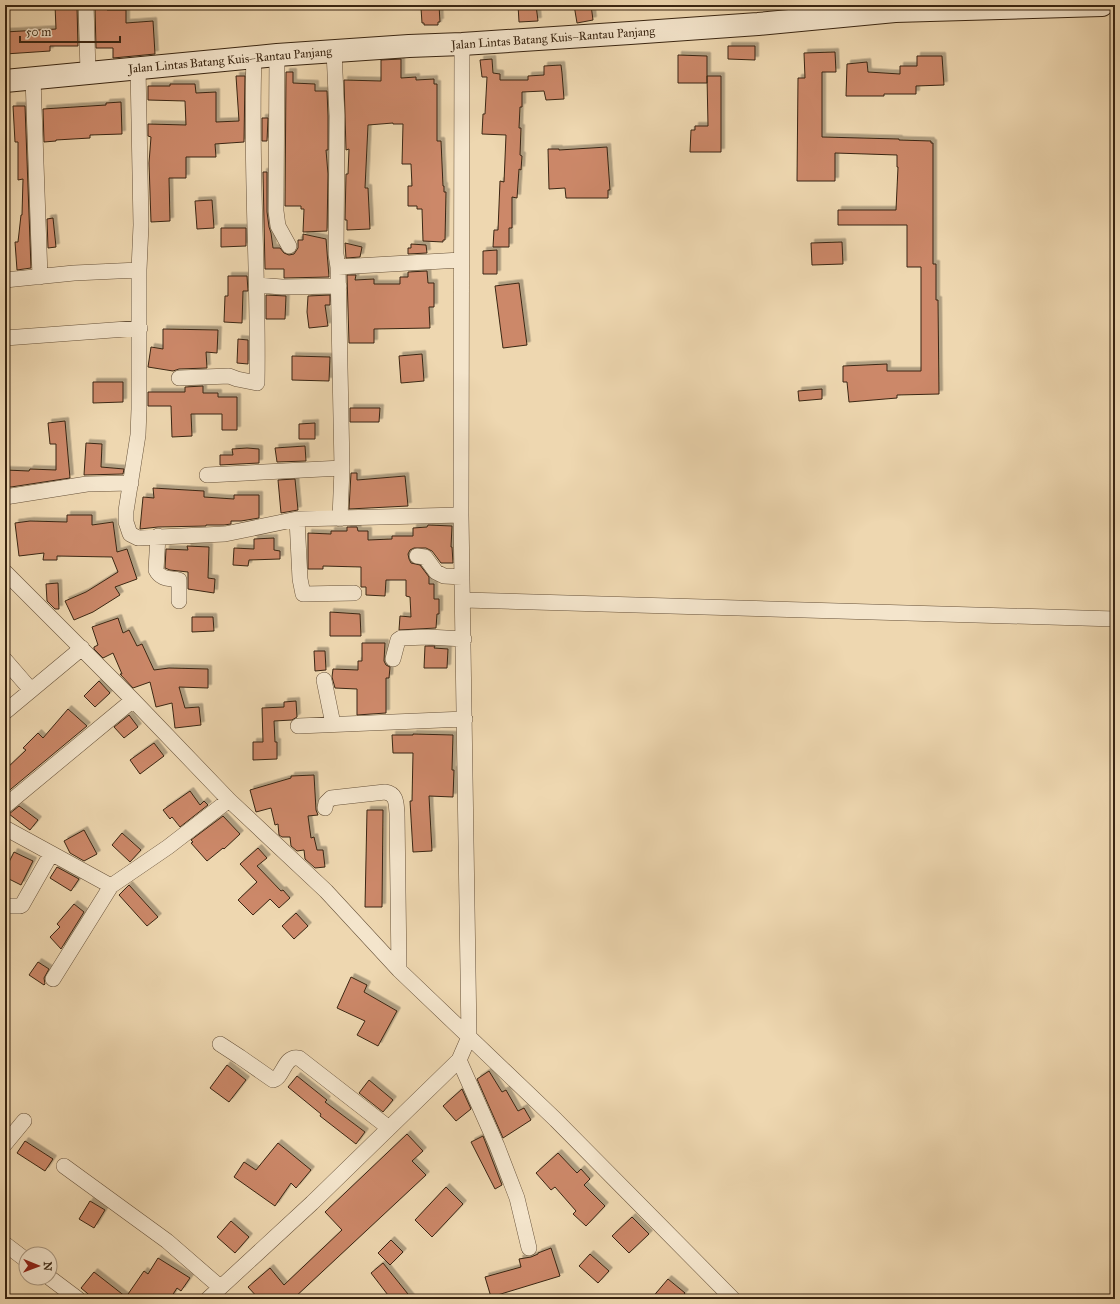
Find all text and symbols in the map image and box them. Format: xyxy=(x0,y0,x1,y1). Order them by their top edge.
scale bar xyxy=(20,18,120,44)
street label: Jalan Lintas Batang Kuis–Rantau Panjang xyxy=(449,24,656,53)
text: 50 m xyxy=(26,25,51,39)
street label: Jalan Lintas Batang Kuis–Rantau Panjang xyxy=(126,44,333,77)
north arrow xyxy=(18,1246,58,1286)
text: N xyxy=(41,1261,54,1272)

